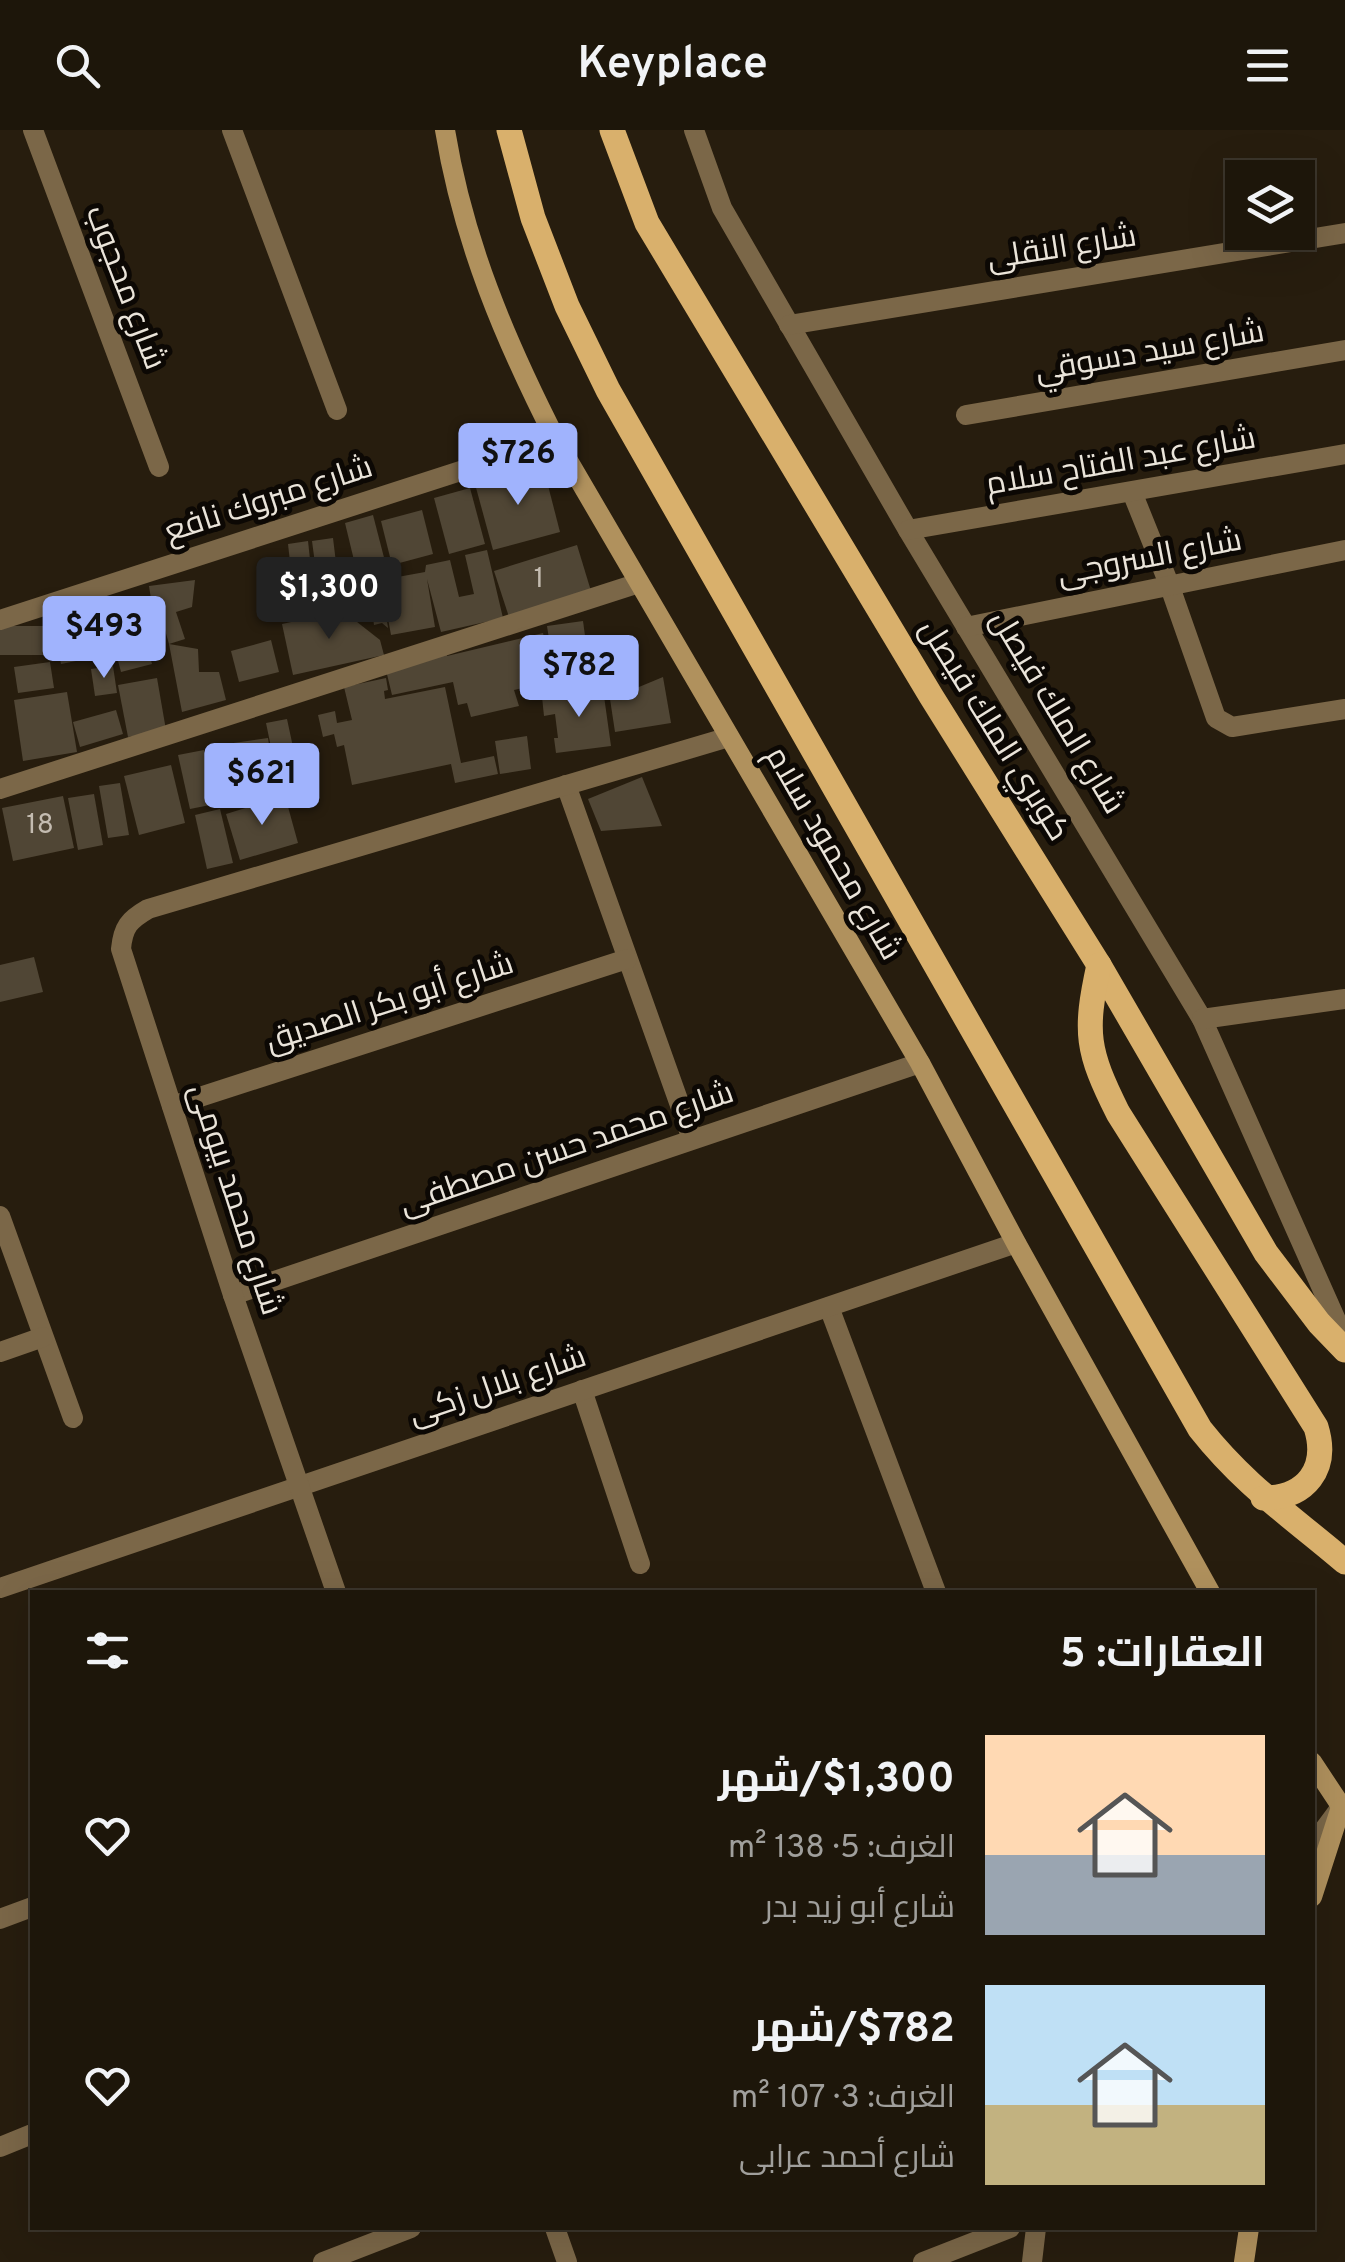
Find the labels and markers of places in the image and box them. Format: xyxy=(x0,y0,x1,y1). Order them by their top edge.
pin: $726 xyxy=(459,423,577,508)
pin: $1,300 xyxy=(248,557,410,642)
pin: $493 xyxy=(45,596,163,681)
pin: $782 xyxy=(520,635,638,720)
pin: $621 xyxy=(203,743,321,828)

